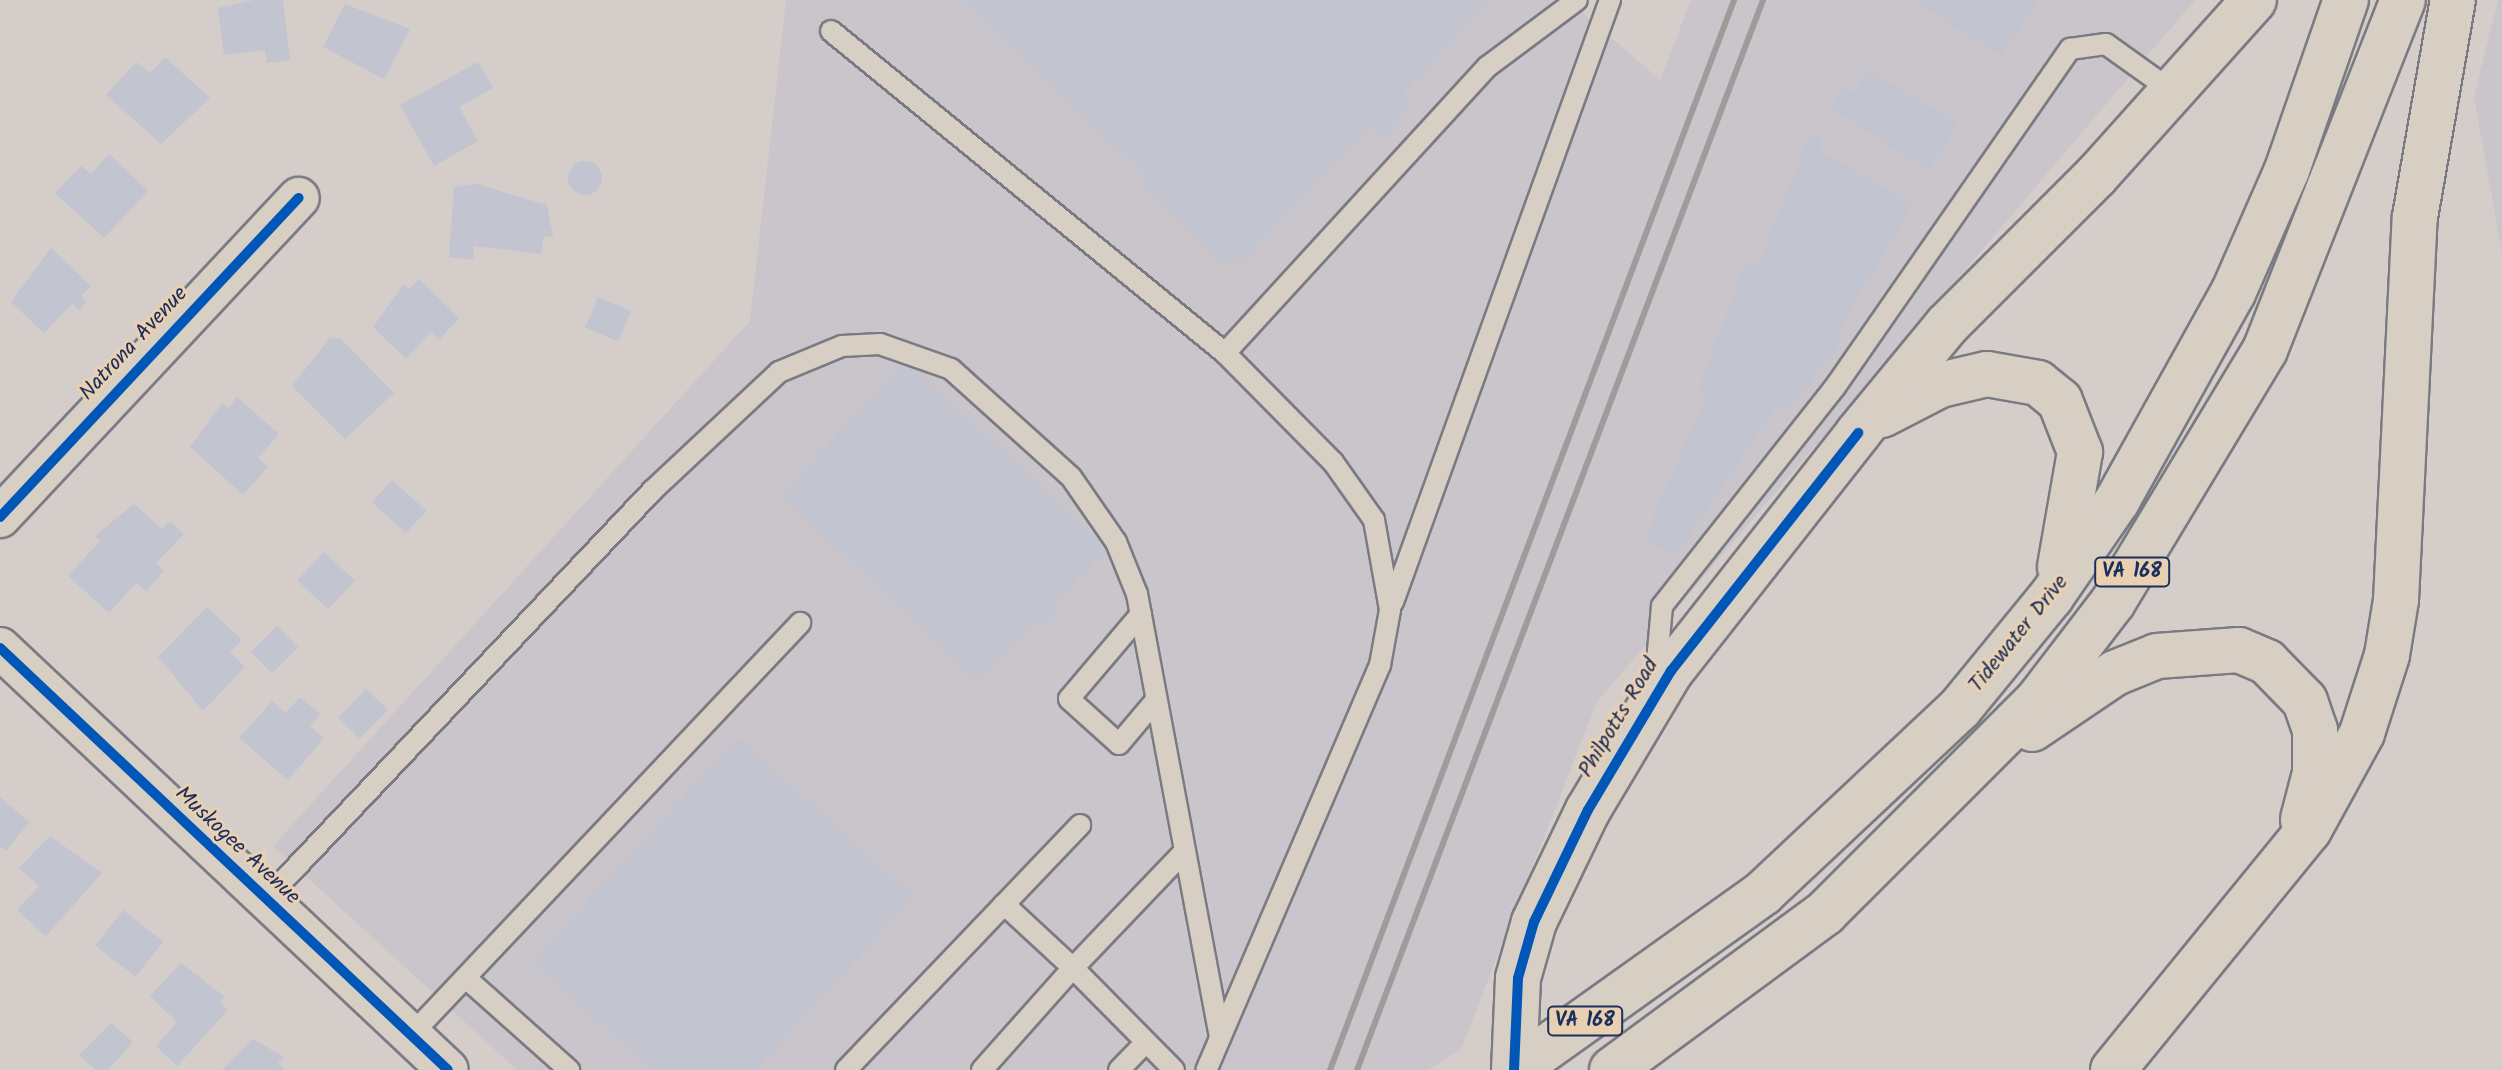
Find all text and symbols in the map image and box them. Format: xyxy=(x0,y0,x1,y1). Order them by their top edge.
street label: Natrona Avenue xyxy=(74,281,194,407)
road number: VA 168 xyxy=(2094,556,2170,588)
street label: Tidewater Drive xyxy=(1964,570,2074,698)
street label: Philpotts Road xyxy=(1573,654,1665,782)
street label: Muskogee Avenue xyxy=(169,781,305,911)
road number: VA 168 xyxy=(1547,1005,1623,1037)

